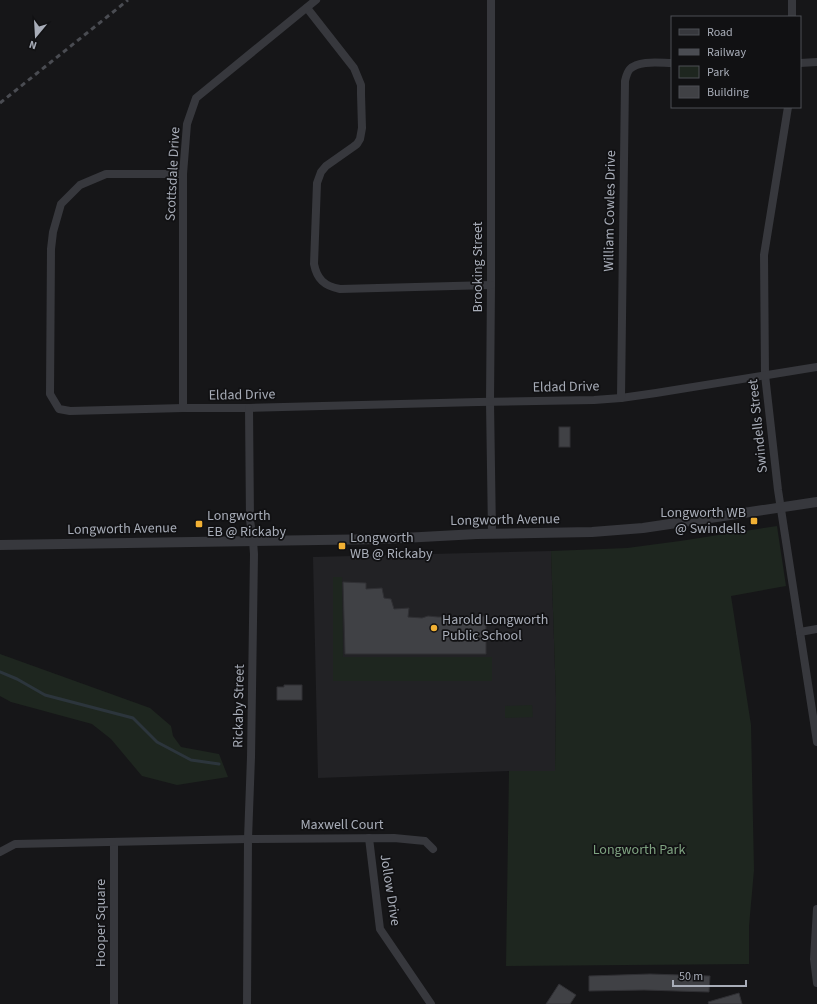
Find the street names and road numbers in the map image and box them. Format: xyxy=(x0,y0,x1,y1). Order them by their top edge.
street label: Scottsdale Drive xyxy=(161,126,185,222)
street label: William Cowles Drive xyxy=(599,150,621,272)
street label: Brooking Street xyxy=(468,221,488,313)
street label: Eldad Drive xyxy=(532,376,600,398)
street label: Swindells Street xyxy=(743,378,773,474)
street label: Eldad Drive xyxy=(208,384,276,406)
street label: Longworth Avenue xyxy=(450,509,560,531)
street label: Longworth Avenue xyxy=(67,518,177,540)
street label: Rickaby Street xyxy=(228,664,250,748)
street label: Maxwell Court xyxy=(300,815,384,835)
street label: Jollow Drive xyxy=(374,853,406,927)
street label: Hooper Square xyxy=(91,879,111,967)

